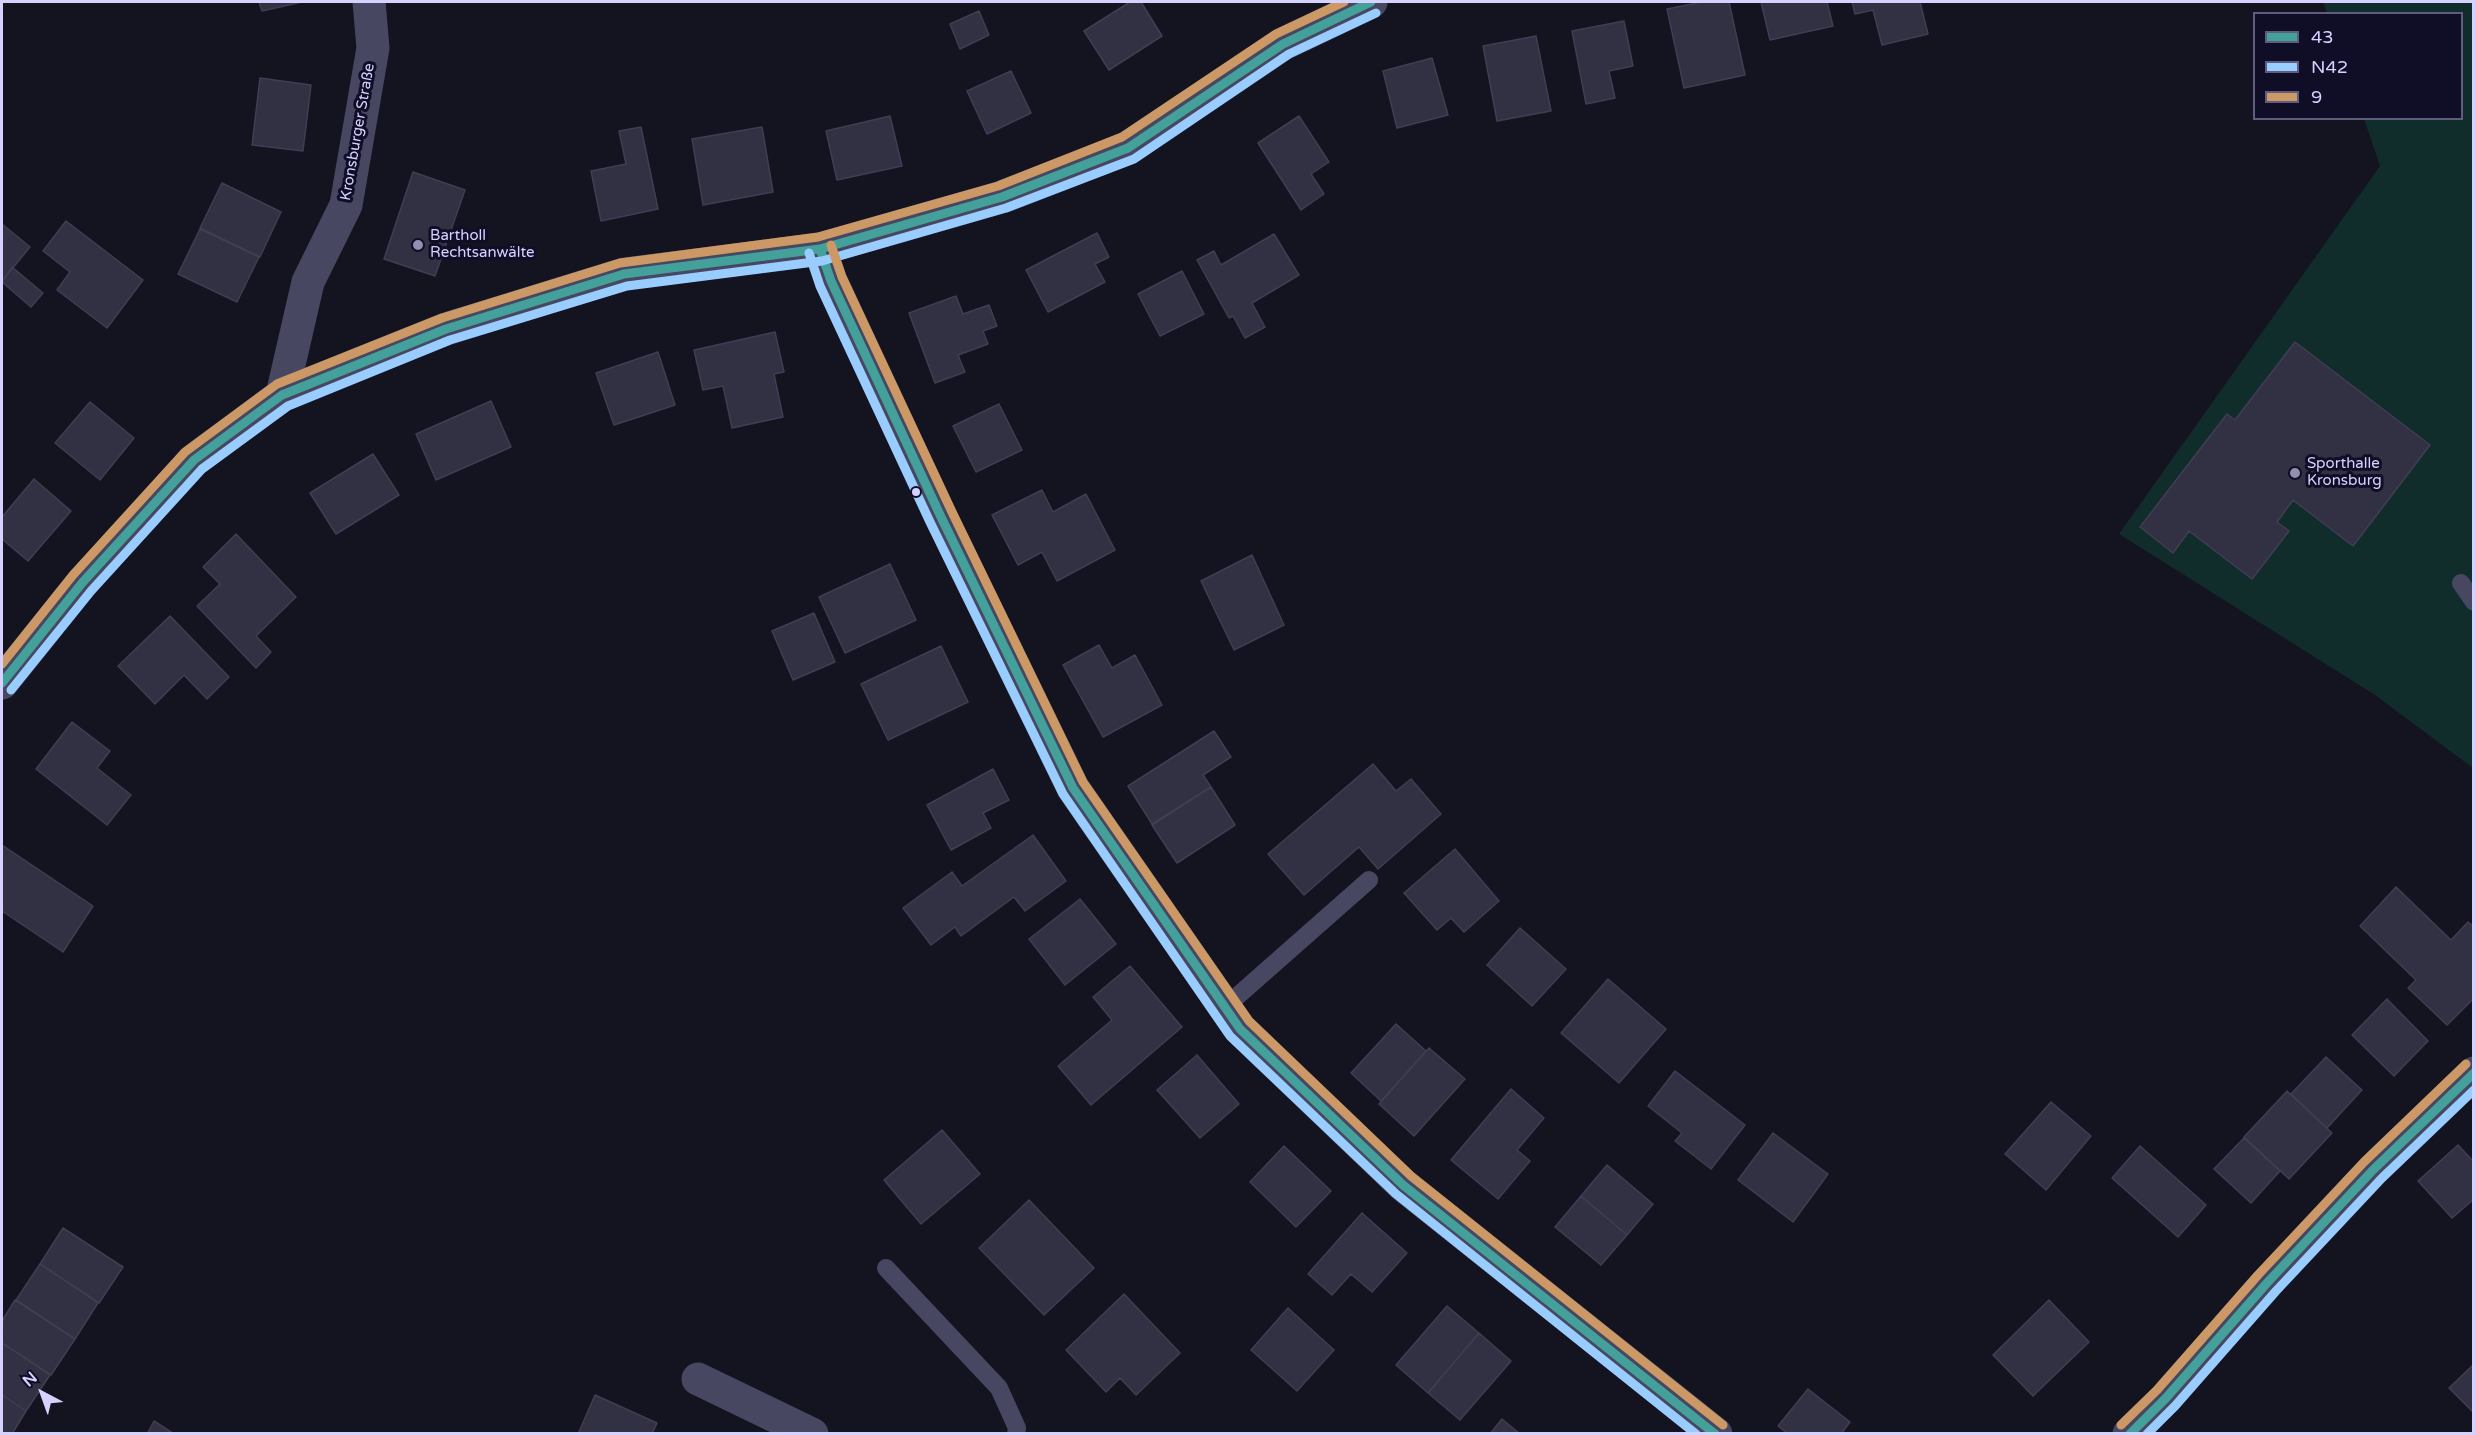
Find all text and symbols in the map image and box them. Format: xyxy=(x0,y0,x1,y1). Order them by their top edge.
legend xyxy=(2253,12,2463,120)
text: 43 xyxy=(2311,26,2334,48)
text: N42 xyxy=(2311,56,2348,78)
street label: Kronsburger Straße xyxy=(337,62,379,202)
text: 9 xyxy=(2311,86,2322,108)
place label: Bartholl Rechtsanwälte xyxy=(430,227,535,262)
marker: Bartholl Rechtsanwälte xyxy=(411,238,425,252)
place label: Sporthalle Kronsburg xyxy=(2307,455,2382,490)
marker: Sporthalle Kronsburg xyxy=(2288,466,2302,480)
unlabelled marker xyxy=(910,486,922,498)
north arrow xyxy=(12,1363,72,1423)
text: N xyxy=(19,1368,42,1391)

